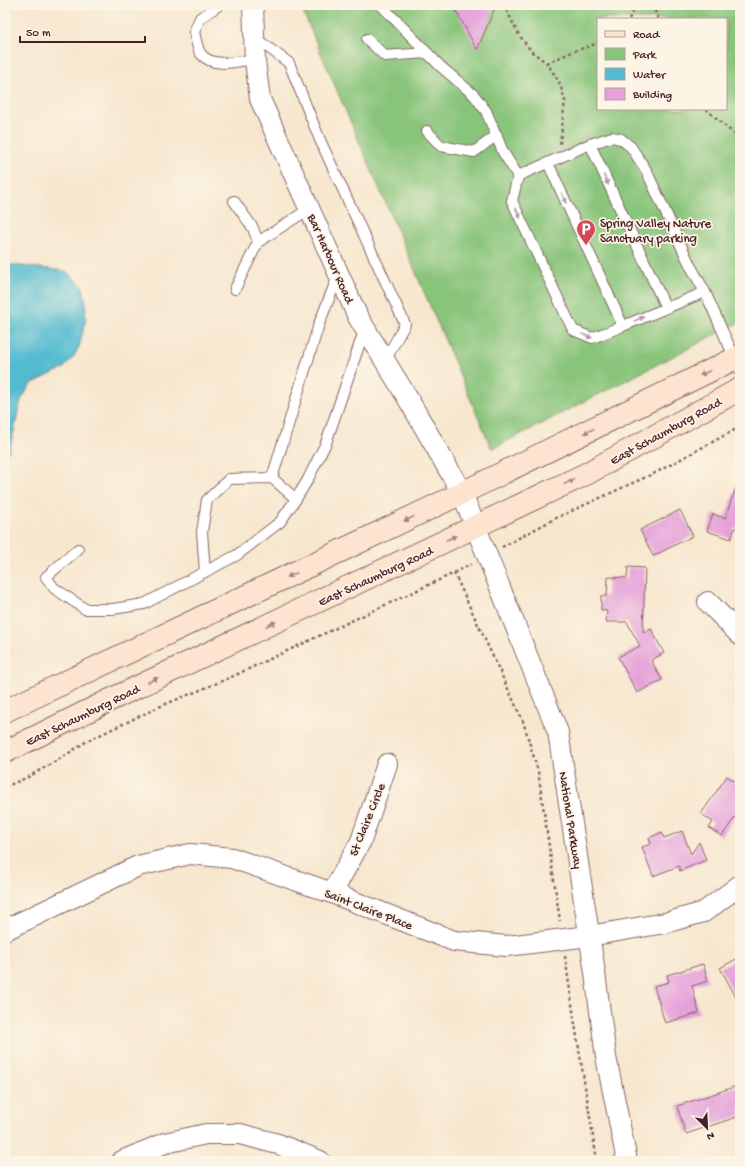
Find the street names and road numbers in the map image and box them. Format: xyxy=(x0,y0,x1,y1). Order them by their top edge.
street label: Bar Harbour Road xyxy=(303,211,357,307)
street label: East Schaumburg Road xyxy=(608,395,726,469)
street label: East Schaumburg Road xyxy=(316,543,437,610)
street label: East Schaumburg Road xyxy=(24,682,144,750)
street label: National Parkway xyxy=(554,771,585,871)
street label: St Claire Circle xyxy=(347,781,390,859)
street label: Saint Claire Place xyxy=(322,887,415,934)

